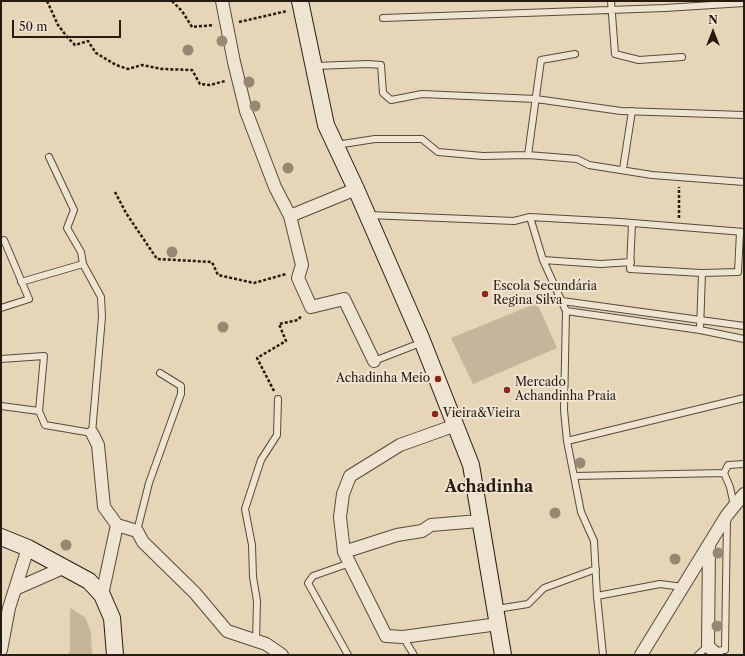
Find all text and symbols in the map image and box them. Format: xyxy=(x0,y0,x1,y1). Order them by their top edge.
scale bar xyxy=(14,12,123,38)
north arrow xyxy=(693,12,733,52)
text: N xyxy=(708,13,718,27)
text: 50 m xyxy=(19,19,48,34)
place label: Escola Secundária Regina Silva xyxy=(493,280,597,308)
marker: Escola Secundária Regina Silva xyxy=(480,289,490,299)
place label: Achadinha Meio xyxy=(336,372,430,386)
marker: Achadinha Meio xyxy=(433,374,443,384)
place label: Mercado Achandinha Praia xyxy=(515,376,616,404)
marker: Mercado Achandinha Praia xyxy=(502,385,512,395)
place label: Vieira&Vieira xyxy=(443,407,520,421)
marker: Vieira&Vieira xyxy=(430,409,440,419)
district label: Achadinha xyxy=(445,477,533,497)

